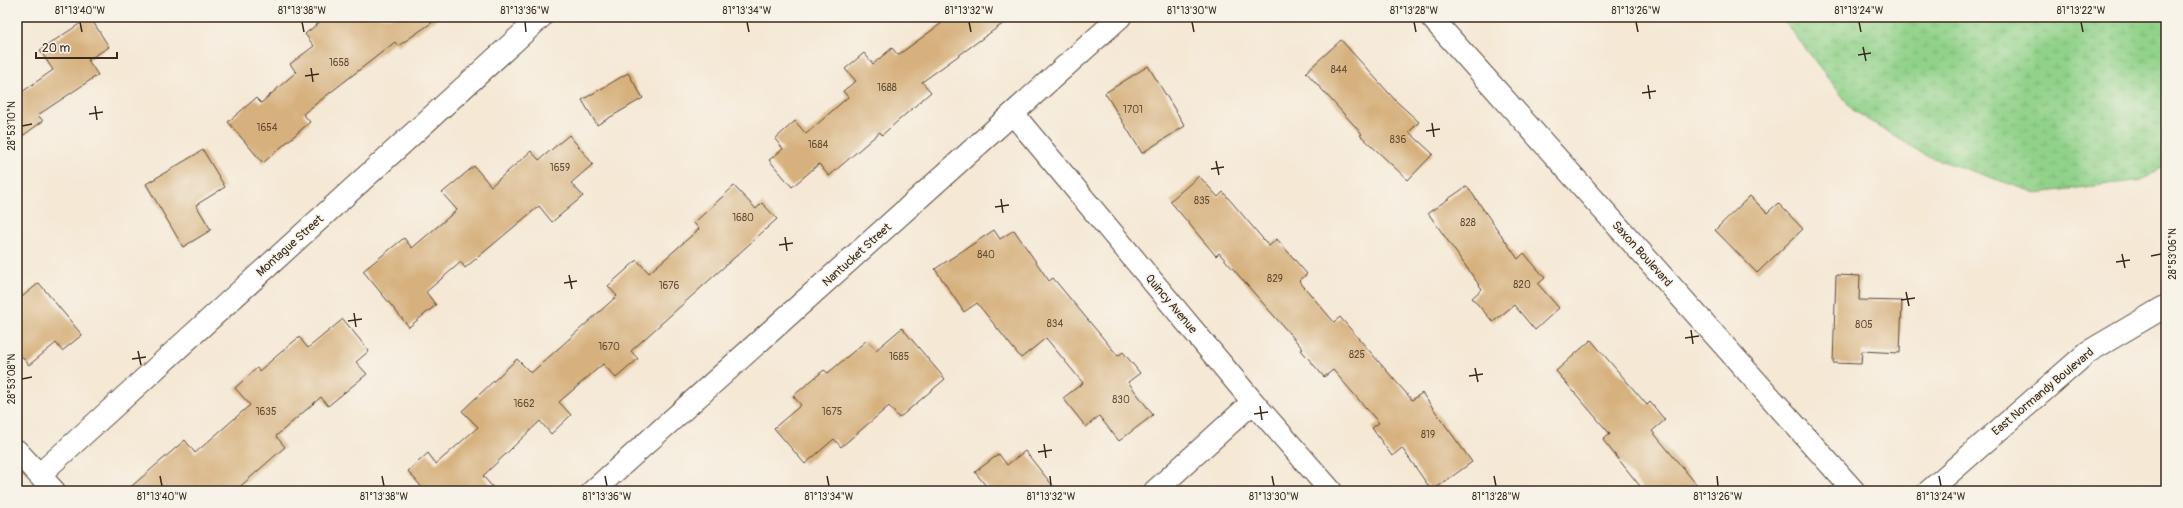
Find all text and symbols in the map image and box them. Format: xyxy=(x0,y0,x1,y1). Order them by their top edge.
text: 81°13'40"W xyxy=(55,5,105,17)
text: 81°13'38"W xyxy=(278,5,326,17)
text: 81°13'36"W xyxy=(501,5,550,17)
text: 81°13'34"W xyxy=(723,5,772,17)
text: 81°13'32"W xyxy=(945,5,994,17)
text: 81°13'30"W xyxy=(1167,5,1217,17)
text: 81°13'28"W xyxy=(1390,5,1438,17)
text: 81°13'26"W xyxy=(1612,5,1661,17)
text: 81°13'24"W xyxy=(1835,5,1884,17)
text: 81°13'22"W xyxy=(2057,5,2106,17)
scale bar xyxy=(36,34,117,60)
text: 20 m xyxy=(42,41,71,56)
house number: 1658 xyxy=(329,57,349,69)
house number: 844 xyxy=(1331,64,1348,76)
house number: 1688 xyxy=(877,82,897,94)
text: 28°53'10"N xyxy=(6,101,18,151)
house number: 1701 xyxy=(1123,104,1143,116)
house number: 1654 xyxy=(257,122,278,134)
house number: 836 xyxy=(1390,134,1406,146)
house number: 1684 xyxy=(808,139,828,151)
house number: 1659 xyxy=(550,162,570,174)
house number: 835 xyxy=(1194,195,1210,207)
street label: Montague Street xyxy=(253,212,327,280)
house number: 1680 xyxy=(732,212,754,224)
house number: 828 xyxy=(1460,217,1476,229)
street label: Saxon Boulevard xyxy=(1609,218,1676,290)
street label: Nantucket Street xyxy=(819,220,895,290)
text: 28°53'06"N xyxy=(2167,228,2179,280)
house number: 840 xyxy=(977,249,995,261)
street label: Quincy Avenue xyxy=(1142,271,1200,337)
house number: 829 xyxy=(1267,273,1283,285)
house number: 820 xyxy=(1513,279,1531,291)
house number: 1676 xyxy=(659,280,680,292)
house number: 834 xyxy=(1047,318,1063,330)
house number: 805 xyxy=(1855,319,1873,331)
house number: 1670 xyxy=(598,341,620,353)
street label: East Normandy Boulevard xyxy=(1989,345,2097,439)
house number: 825 xyxy=(1349,349,1365,361)
house number: 1685 xyxy=(889,351,909,363)
text: 28°53'08"N xyxy=(6,353,18,404)
house number: 830 xyxy=(1112,394,1130,406)
house number: 1662 xyxy=(513,398,535,410)
house number: 1635 xyxy=(256,406,276,418)
house number: 1675 xyxy=(822,406,842,418)
house number: 819 xyxy=(1421,429,1435,441)
text: 81°13'40"W xyxy=(137,491,187,503)
text: 81°13'38"W xyxy=(360,491,408,503)
text: 81°13'36"W xyxy=(583,491,632,503)
text: 81°13'34"W xyxy=(805,491,854,503)
text: 81°13'32"W xyxy=(1027,491,1076,503)
text: 81°13'30"W xyxy=(1249,491,1299,503)
text: 81°13'28"W xyxy=(1472,491,1520,503)
text: 81°13'26"W xyxy=(1694,491,1743,503)
text: 81°13'24"W xyxy=(1917,491,1966,503)

